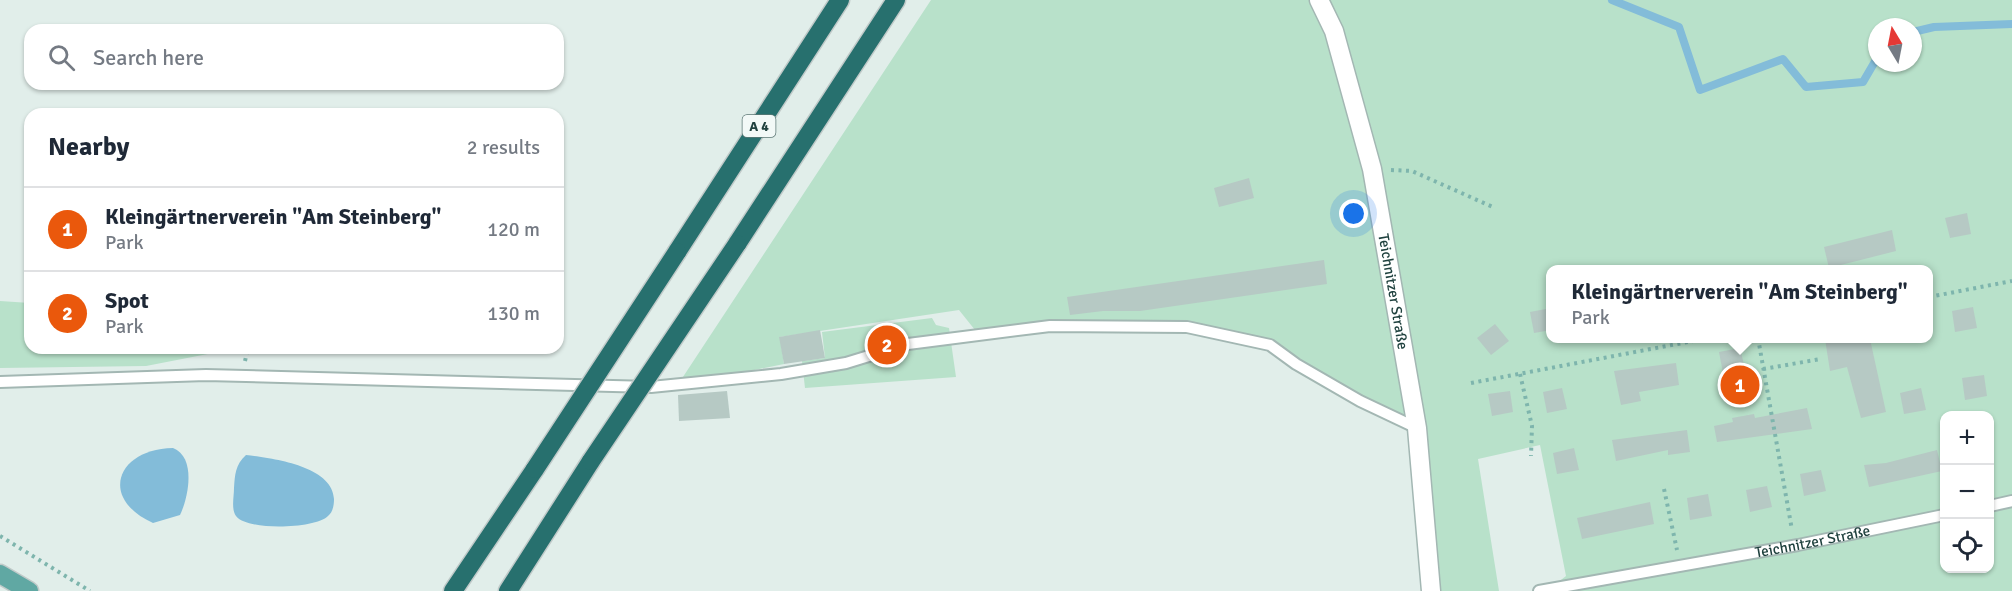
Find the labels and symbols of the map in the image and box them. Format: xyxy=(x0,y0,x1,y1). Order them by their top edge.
north arrow xyxy=(1868,18,1922,72)
road number: A 4 xyxy=(742,115,776,137)
your location xyxy=(1339,199,1368,228)
street label: Teichnitzer Straße xyxy=(1374,232,1412,351)
pin: 2 xyxy=(868,322,906,368)
pin: 1 xyxy=(1720,362,1760,408)
street label: Teichnitzer Straße xyxy=(1754,521,1872,561)

